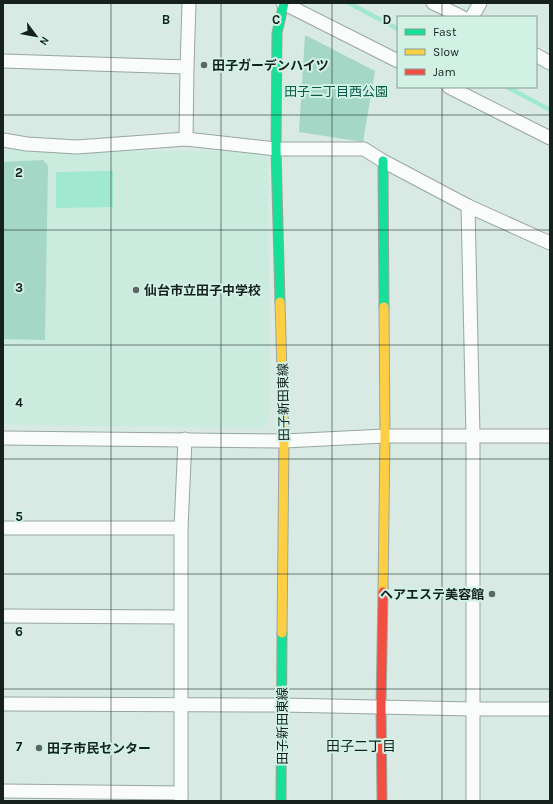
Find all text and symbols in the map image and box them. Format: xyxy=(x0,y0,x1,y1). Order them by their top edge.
text: B xyxy=(162,12,170,27)
text: C xyxy=(272,12,280,27)
text: D xyxy=(383,12,392,27)
north arrow xyxy=(16,16,56,56)
legend xyxy=(397,16,537,88)
text: Fast xyxy=(433,25,457,39)
text: N xyxy=(36,34,52,48)
text: Slow xyxy=(433,45,459,59)
place label: 田子ガーデンハイツ xyxy=(212,58,329,73)
marker: 田子ガーデンハイツ xyxy=(199,60,209,70)
text: Jam xyxy=(433,65,456,79)
park label: 田子二丁目西公園 xyxy=(284,84,388,99)
text: 2 xyxy=(15,165,23,180)
text: 3 xyxy=(15,280,23,295)
place label: 仙台市立田子中学校 xyxy=(144,283,261,298)
marker: 仙台市立田子中学校 xyxy=(131,285,141,295)
street label: 田子新田東線 xyxy=(275,363,292,441)
text: 4 xyxy=(15,395,23,410)
text: 5 xyxy=(15,509,23,524)
place label: ヘアエステ美容館 xyxy=(380,587,484,602)
marker: ヘアエステ美容館 xyxy=(487,589,497,599)
text: 6 xyxy=(15,624,23,639)
street label: 田子新田東線 xyxy=(275,687,290,765)
district label: 田子二丁目 xyxy=(326,738,396,755)
text: 7 xyxy=(16,739,23,754)
place label: 田子市民センター xyxy=(47,741,151,756)
marker: 田子市民センター xyxy=(34,743,44,753)

